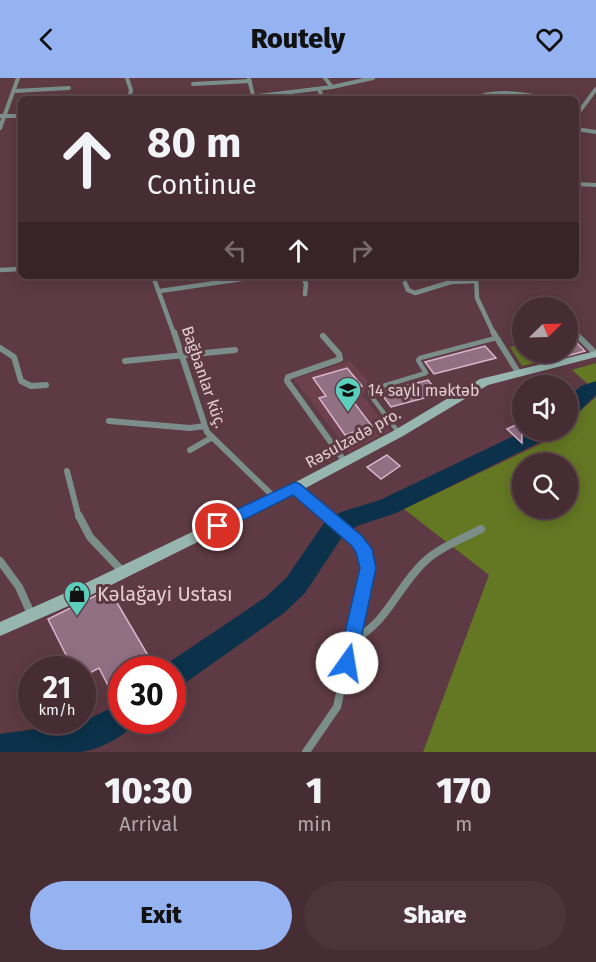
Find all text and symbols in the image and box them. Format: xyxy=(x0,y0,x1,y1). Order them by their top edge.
icon: back xyxy=(30,23,63,56)
text: Routely xyxy=(251,23,345,55)
icon: heart xyxy=(533,23,566,56)
text: 80 m xyxy=(147,118,241,168)
icon: ahead xyxy=(48,120,126,198)
text: Continue xyxy=(147,169,257,201)
icon: left xyxy=(219,234,252,267)
icon: ahead xyxy=(282,234,315,267)
icon: right xyxy=(345,234,378,267)
north arrow xyxy=(512,297,578,363)
map controls xyxy=(512,297,578,519)
street label: Bağbanlar küç. xyxy=(177,323,230,431)
school or university icon: 14 saylı məktəb xyxy=(333,375,363,413)
button: sound xyxy=(512,375,578,441)
place label: 14 saylı məktəb xyxy=(368,381,479,400)
street label: Rəsulzadə pro. xyxy=(302,404,404,472)
button: search xyxy=(512,453,578,519)
pin xyxy=(192,500,243,551)
icon: arrive xyxy=(201,509,234,542)
shop icon: Kəlağayi Ustası xyxy=(62,579,92,617)
place label: Kəlağayi Ustası xyxy=(97,582,233,606)
position arrow xyxy=(315,631,379,695)
speed limit sign: 30 xyxy=(108,656,186,734)
text: 21 xyxy=(43,670,71,706)
text: km/h xyxy=(38,701,76,719)
text: 10:30 xyxy=(105,769,193,813)
text: 1 xyxy=(306,769,323,813)
text: 170 xyxy=(436,769,491,813)
text: Arrival xyxy=(119,812,178,836)
text: min xyxy=(297,812,332,836)
text: m xyxy=(455,812,472,836)
button: Exit xyxy=(30,881,292,950)
button: Share xyxy=(304,881,566,950)

